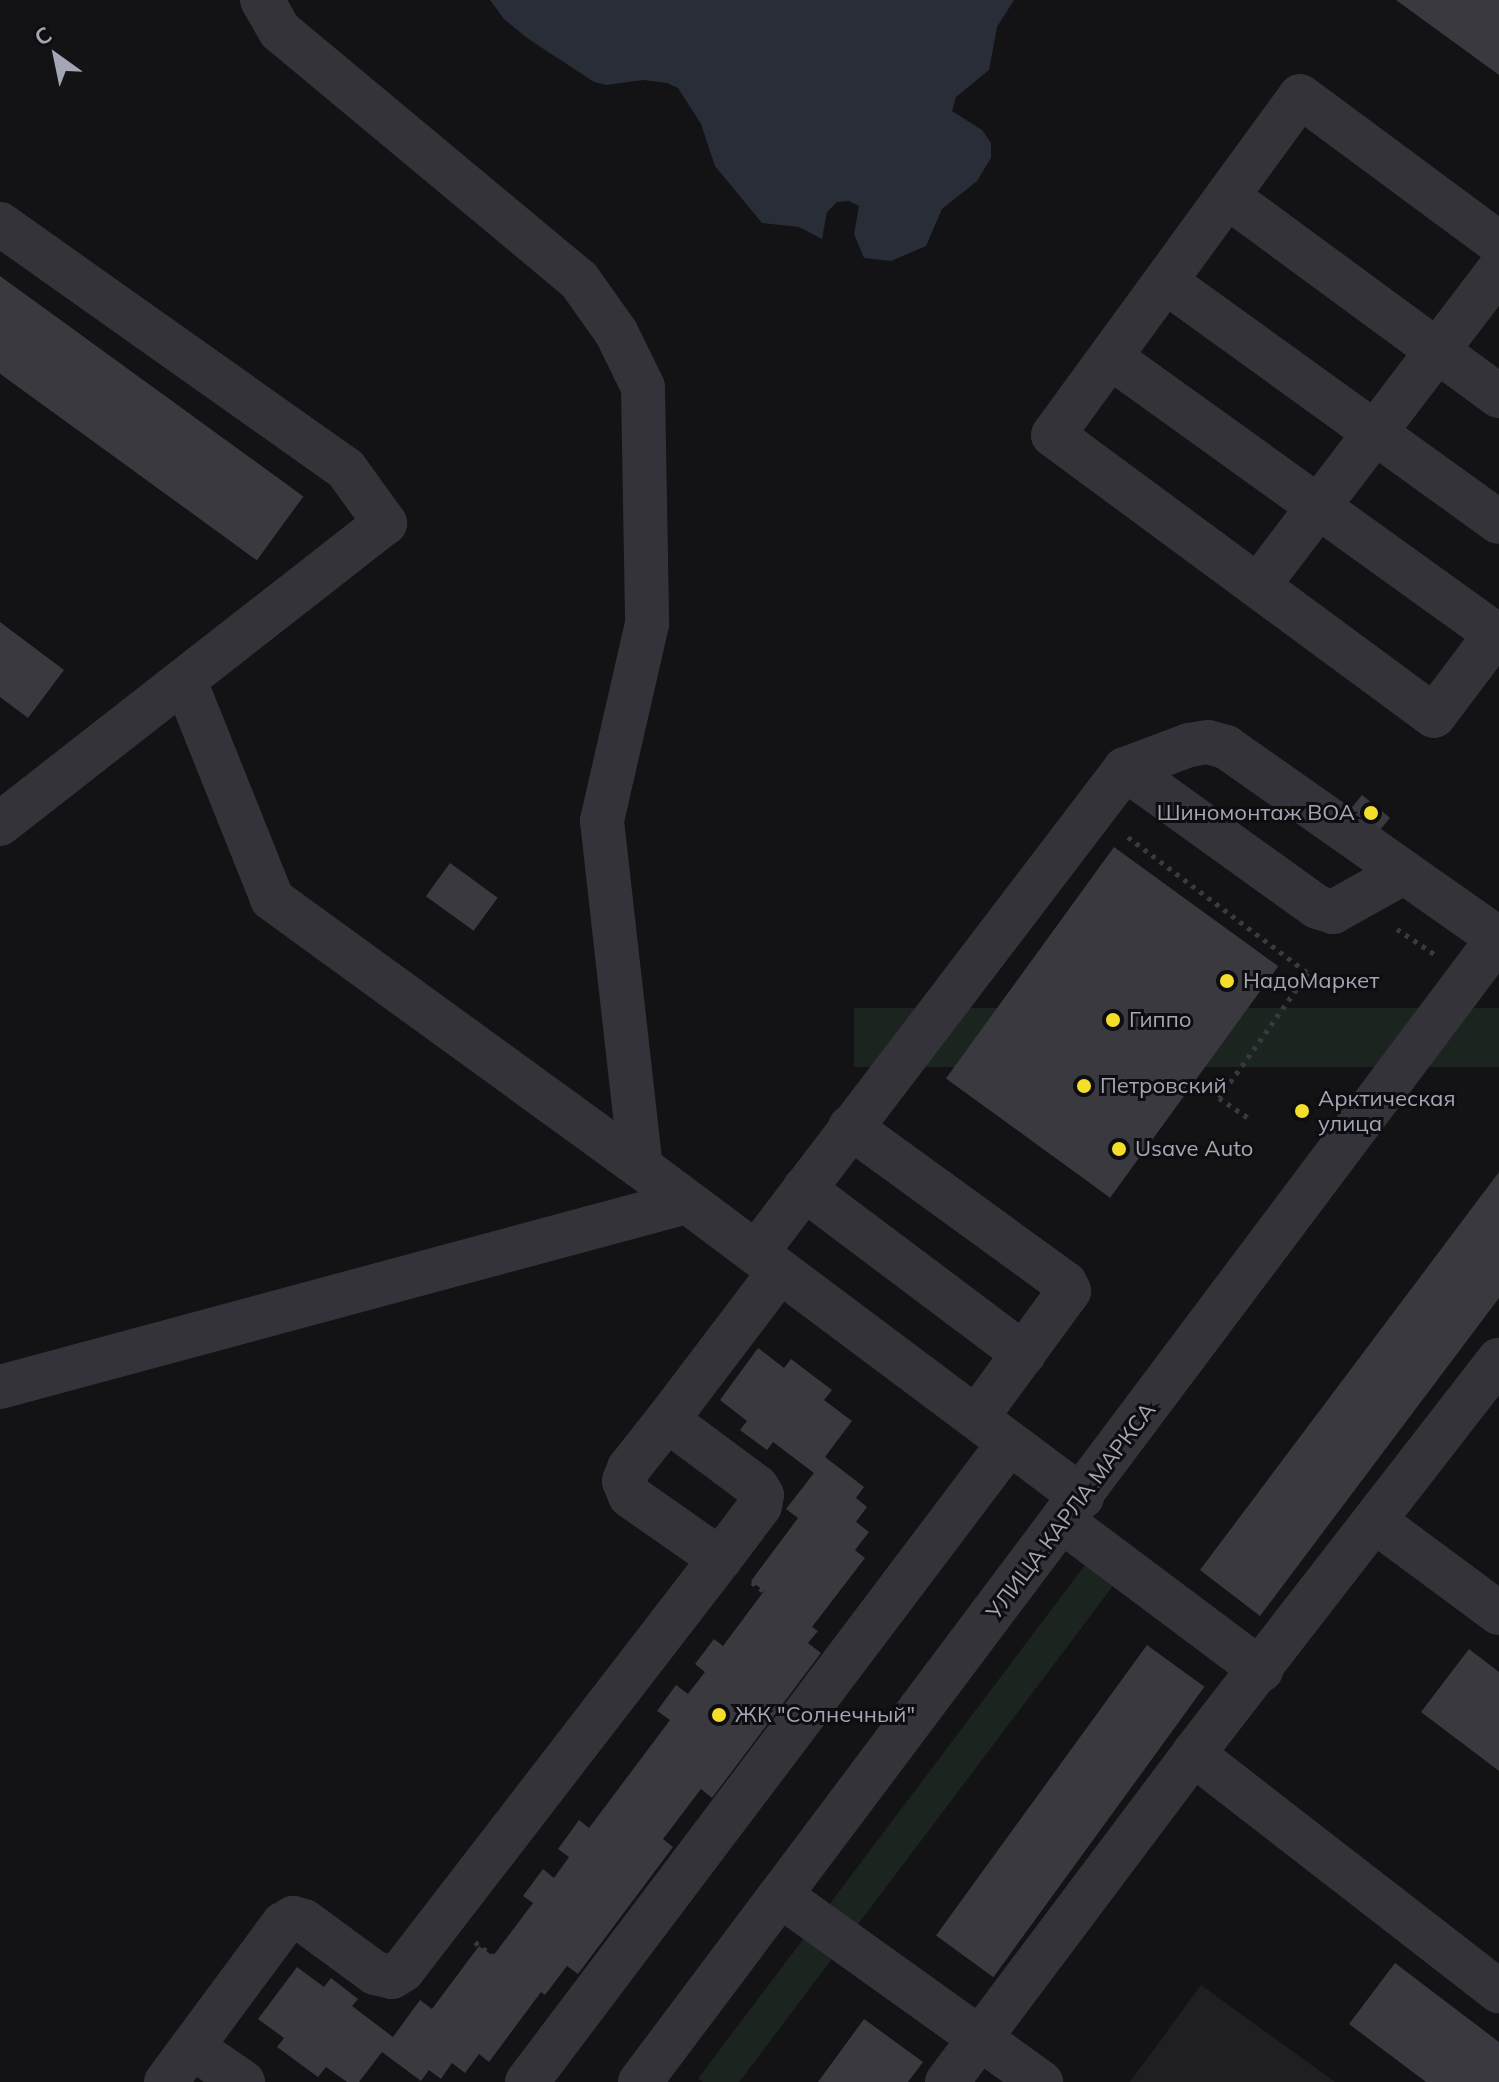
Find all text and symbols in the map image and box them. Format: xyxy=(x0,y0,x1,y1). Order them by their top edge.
north arrow xyxy=(16,16,96,96)
text: С xyxy=(29,20,57,52)
place label: Шиномонтаж ВОА xyxy=(1157,800,1355,826)
marker: Шиномонтаж ВОА xyxy=(1362,804,1380,822)
place label: НадоМаркет xyxy=(1243,968,1379,994)
marker: НадоМаркет xyxy=(1218,972,1236,990)
place label: Гиппо xyxy=(1129,1007,1192,1033)
marker: Гиппо xyxy=(1104,1011,1122,1029)
place label: Петровский xyxy=(1100,1073,1227,1099)
marker: Петровский xyxy=(1075,1077,1093,1095)
place label: Арктическая улица xyxy=(1318,1085,1456,1136)
marker: Арктическая улица xyxy=(1293,1102,1311,1120)
place label: Usave Auto xyxy=(1135,1136,1253,1162)
marker: Usave Auto xyxy=(1110,1140,1128,1158)
street label: УЛИЦА КАРЛА МАРКСА xyxy=(981,1398,1161,1624)
place label: ЖК "Солнечный" xyxy=(735,1702,915,1728)
marker: ЖК "Солнечный" xyxy=(710,1706,728,1724)

